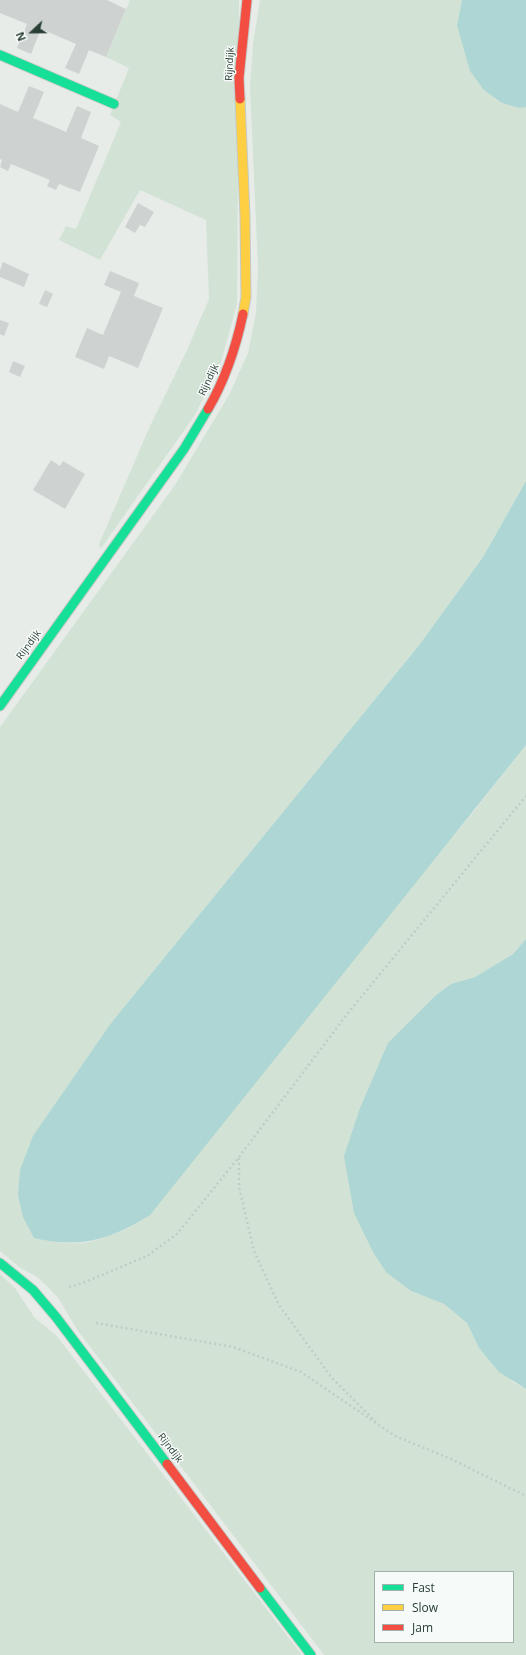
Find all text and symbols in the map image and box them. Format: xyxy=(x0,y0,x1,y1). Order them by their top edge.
north arrow xyxy=(12,12,52,52)
text: N xyxy=(12,30,29,44)
street label: Rijndijk xyxy=(223,47,237,81)
street label: Rijndijk xyxy=(196,362,222,398)
street label: Rijndijk xyxy=(14,628,44,662)
street label: Rijndijk xyxy=(155,1431,185,1465)
legend xyxy=(374,1571,514,1643)
text: Fast xyxy=(412,1579,435,1596)
text: Slow xyxy=(412,1599,438,1616)
text: Jam xyxy=(412,1619,433,1636)

